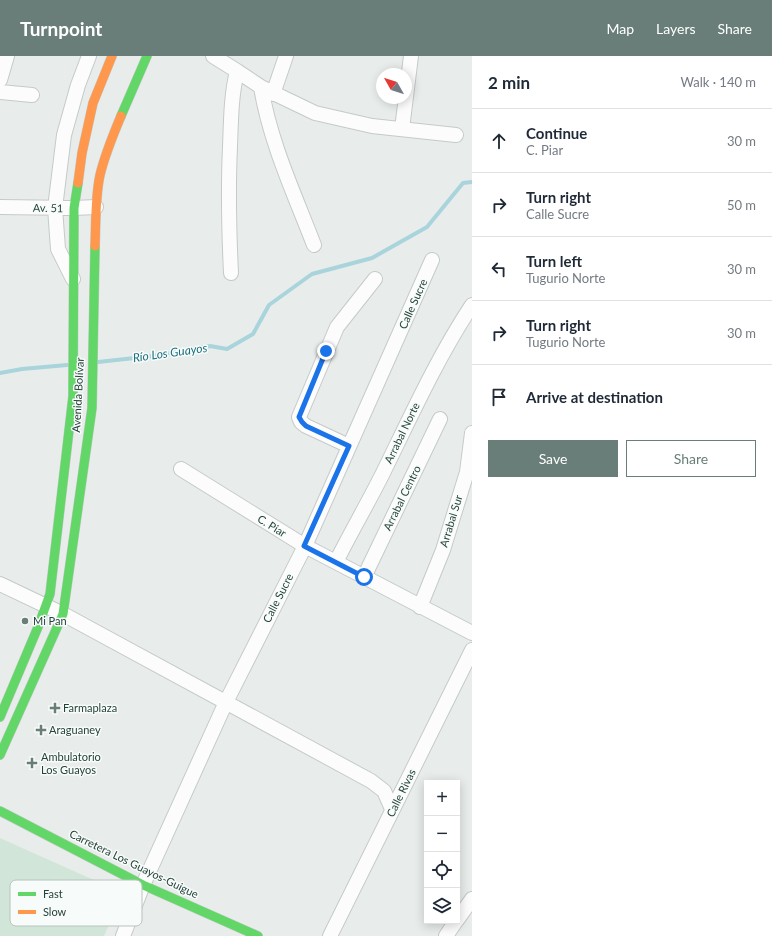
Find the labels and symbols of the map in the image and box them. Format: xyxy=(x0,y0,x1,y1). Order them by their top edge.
north arrow xyxy=(376,68,412,104)
street label: Av. 51 xyxy=(33,201,63,214)
street label: Calle Sucre xyxy=(396,277,429,331)
water label: Río Los Guayos xyxy=(132,340,208,365)
route end xyxy=(317,342,335,360)
street label: Avenida Bolívar xyxy=(69,357,86,433)
street label: Arrabal Norte xyxy=(381,400,422,465)
street label: Arrabal Centro xyxy=(380,463,423,533)
street label: Arrabal Sur xyxy=(436,493,465,549)
street label: C. Piar xyxy=(255,512,289,539)
route start xyxy=(355,568,373,586)
street label: Calle Sucre xyxy=(260,571,296,625)
place label: Mi Pan xyxy=(33,614,67,627)
marker: Mi Pan xyxy=(20,616,30,626)
place label: Farmaplaza xyxy=(63,701,117,714)
marker: Farmaplaza xyxy=(50,703,60,713)
place label: Araguaney xyxy=(49,723,101,736)
marker: Araguaney xyxy=(36,725,46,735)
place label: Ambulatorio Los Guayos xyxy=(41,750,101,776)
marker: Ambulatorio Los Guayos xyxy=(26,757,38,769)
street label: Calle Rivas xyxy=(383,766,418,819)
street label: Carretera Los Guayos-Guigue xyxy=(68,827,201,901)
legend xyxy=(10,880,142,926)
text: Fast xyxy=(43,887,63,900)
text: Slow xyxy=(43,905,67,918)

